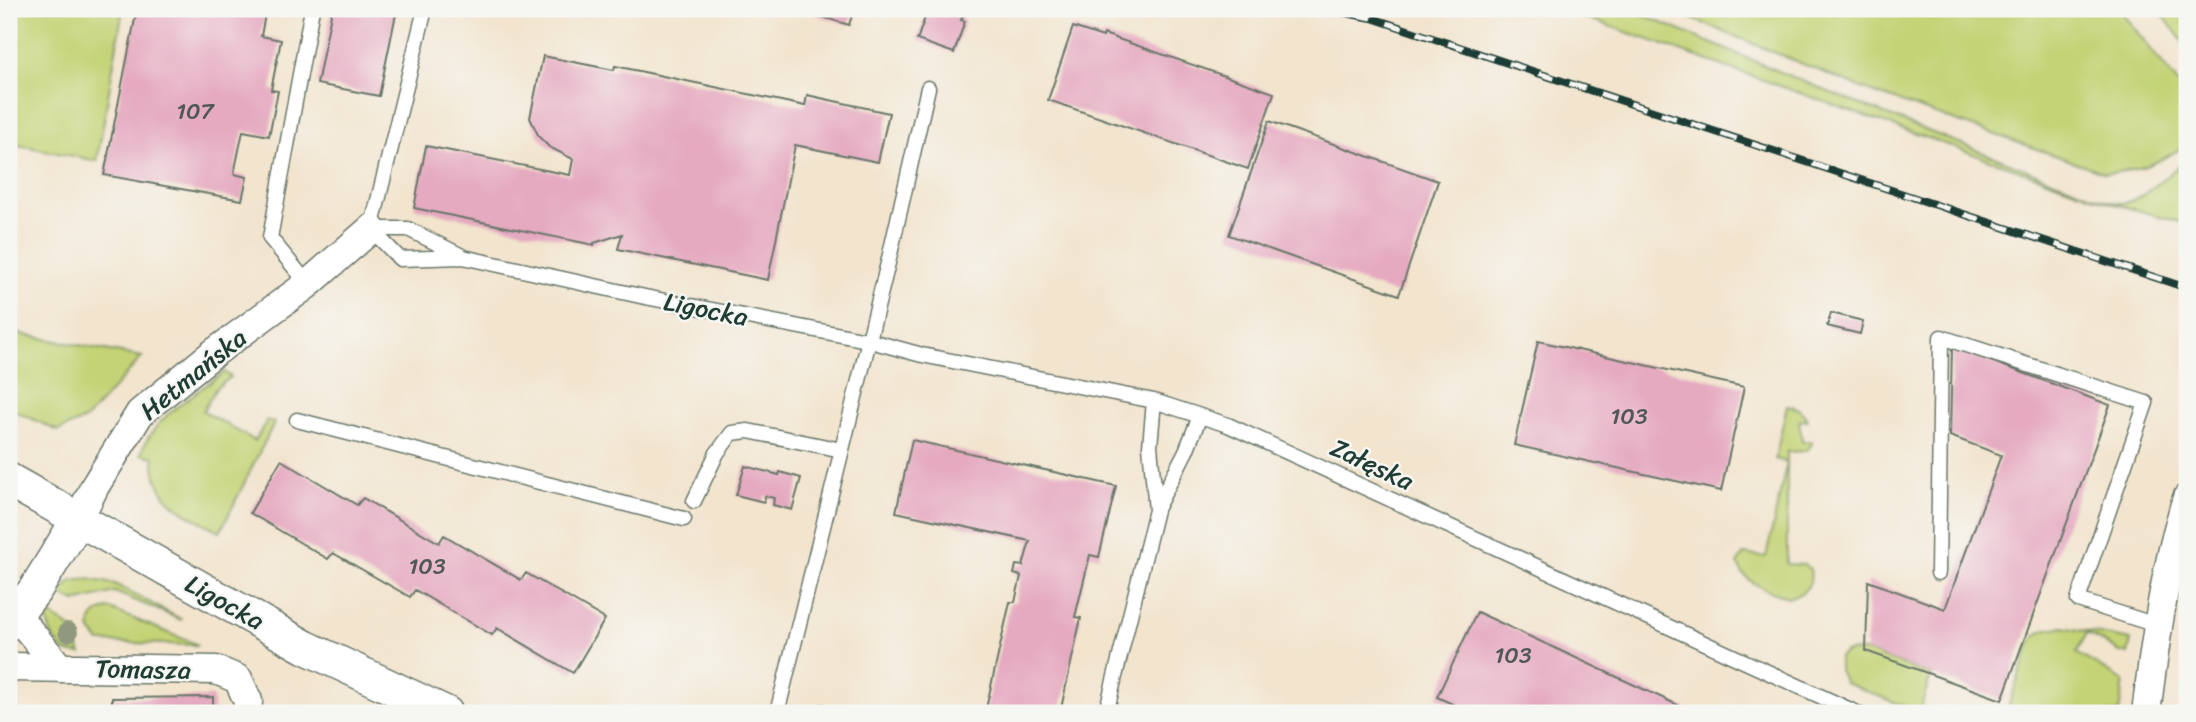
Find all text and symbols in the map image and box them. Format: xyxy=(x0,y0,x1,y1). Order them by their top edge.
house number: 107 xyxy=(176,91,216,132)
street label: Ligocka xyxy=(660,278,752,340)
street label: Hetmańska xyxy=(129,316,257,432)
house number: 103 xyxy=(1610,396,1648,437)
street label: Załęska xyxy=(1322,425,1422,504)
house number: 103 xyxy=(408,546,446,587)
street label: Ligocka xyxy=(177,561,273,643)
house number: 103 xyxy=(1494,635,1532,676)
street label: Tomasza xyxy=(95,645,191,693)

